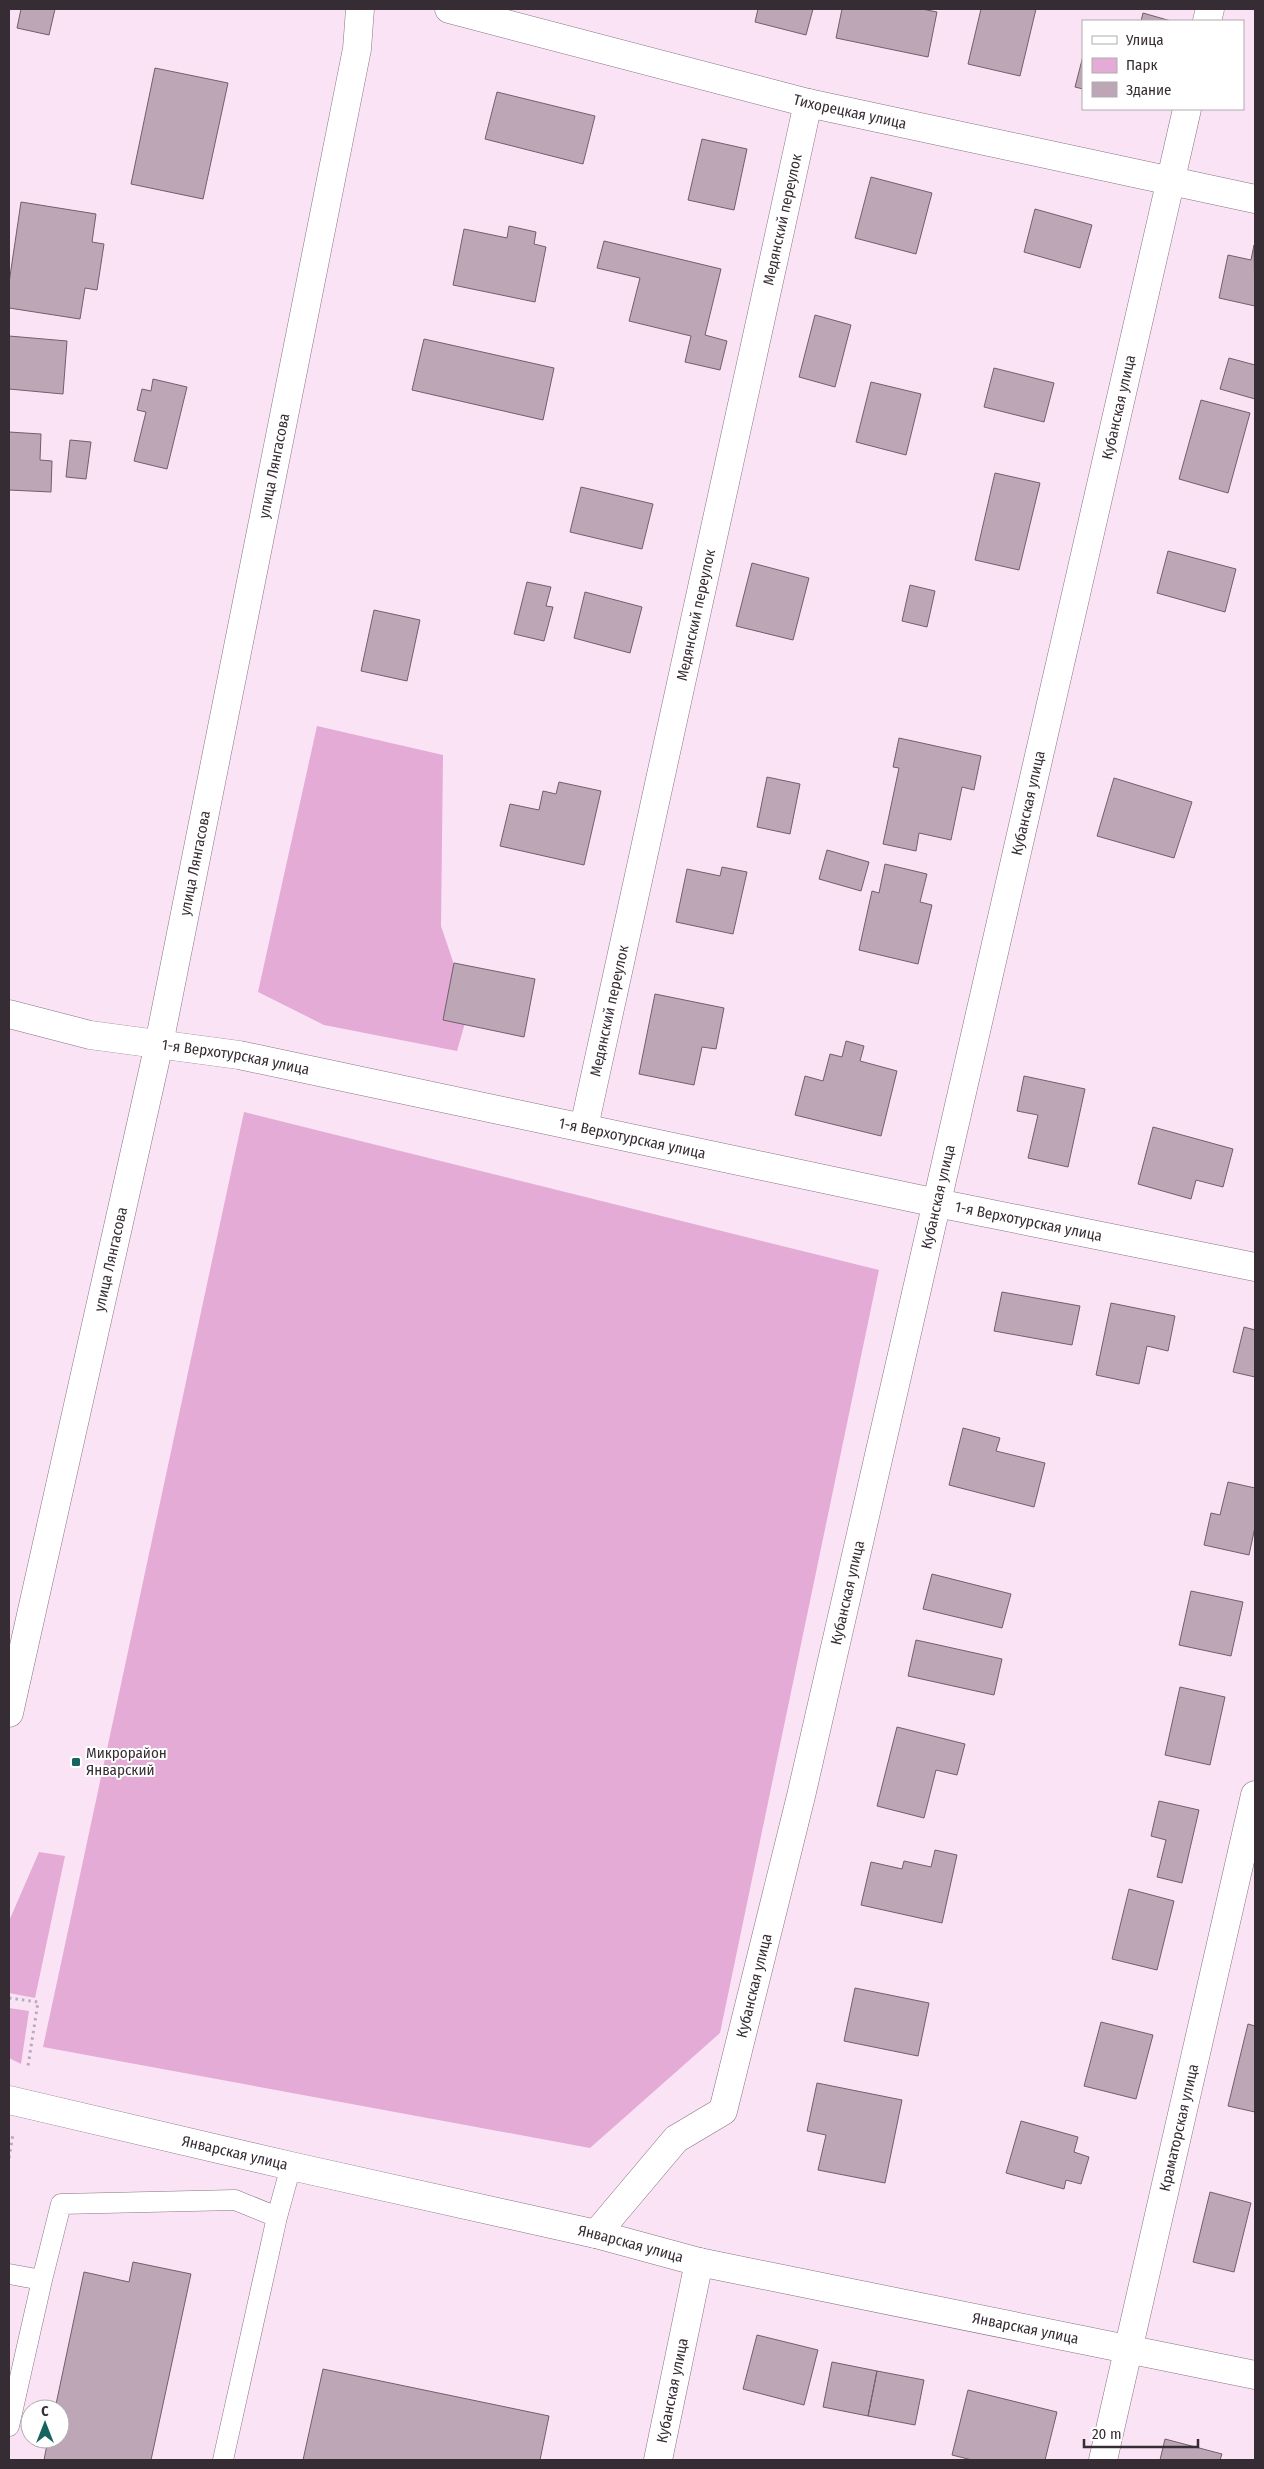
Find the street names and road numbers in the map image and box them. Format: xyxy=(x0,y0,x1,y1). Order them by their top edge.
street label: Тихорецкая улица xyxy=(792,91,908,133)
street label: Медянский переулок xyxy=(759,152,806,287)
street label: Кубанская улица xyxy=(1098,353,1139,461)
street label: улица Лянгасова xyxy=(255,412,293,520)
street label: Медянский переулок xyxy=(673,548,719,682)
street label: Кубанская улица xyxy=(1008,749,1049,857)
street label: улица Лянгасова xyxy=(176,809,214,917)
street label: Медянский переулок xyxy=(586,943,633,1078)
street label: 1-я Верхотурская улица xyxy=(161,1036,311,1079)
street label: 1-я Верхотурская улица xyxy=(557,1114,707,1163)
street label: Кубанская улица xyxy=(917,1143,959,1251)
street label: 1-я Верхотурская улица xyxy=(954,1198,1104,1245)
street label: улица Лянгасова xyxy=(90,1205,131,1313)
street label: Кубанская улица xyxy=(827,1539,868,1647)
street label: Кубанская улица xyxy=(732,1932,776,2040)
street label: Краматорская улица xyxy=(1156,2062,1202,2193)
street label: Январская улица xyxy=(180,2132,290,2174)
street label: Январская улица xyxy=(576,2221,685,2266)
street label: Январская улица xyxy=(971,2309,1080,2348)
street label: Кубанская улица xyxy=(653,2336,692,2445)

